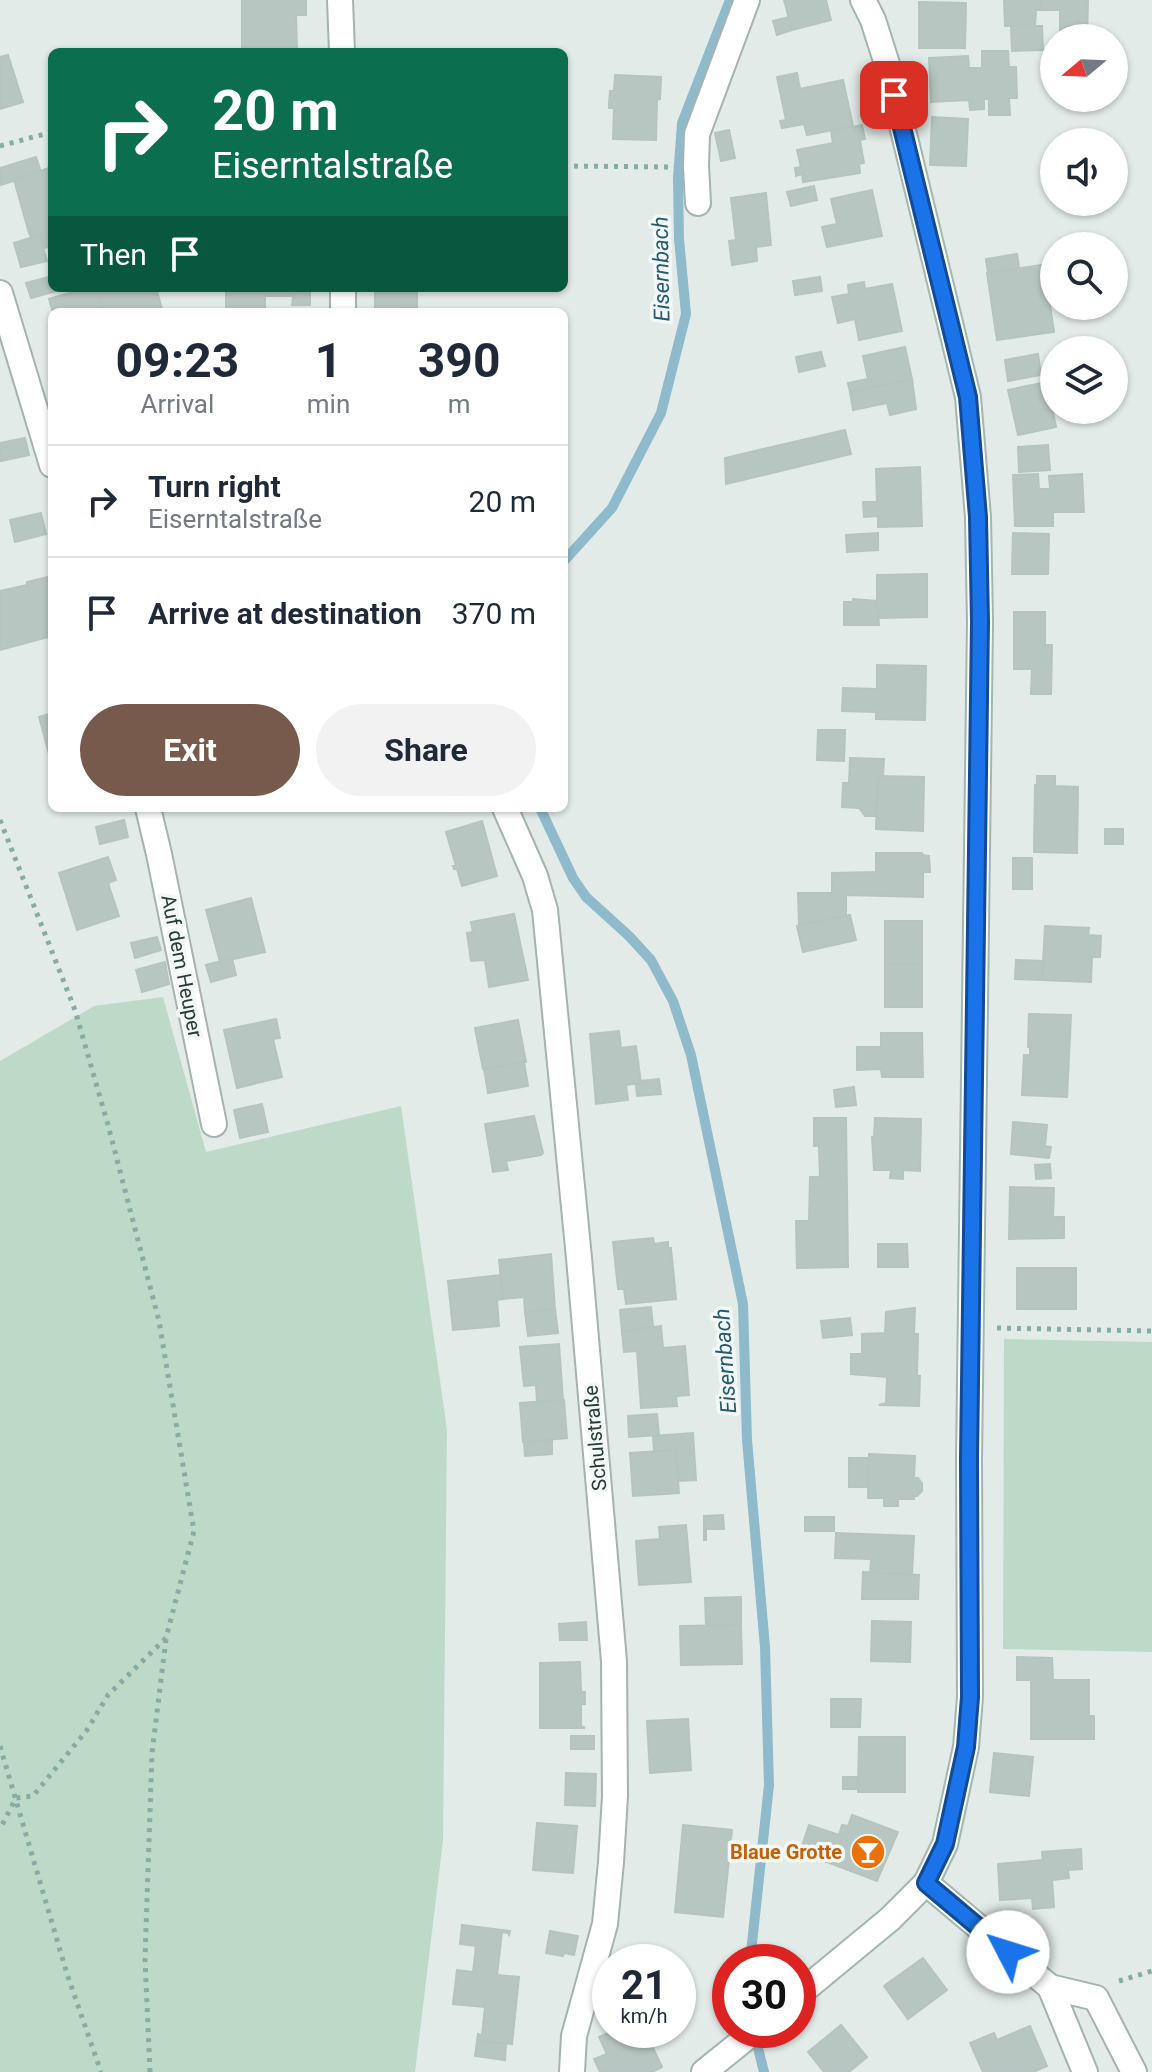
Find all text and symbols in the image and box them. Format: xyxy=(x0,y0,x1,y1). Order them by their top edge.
north arrow xyxy=(1040,24,1128,112)
map controls xyxy=(1040,24,1128,424)
pin xyxy=(860,61,928,129)
icon: arrive xyxy=(872,73,916,117)
text: 20 m xyxy=(212,78,339,144)
icon: right xyxy=(80,80,184,184)
button: sound xyxy=(1040,128,1128,216)
text: Eiserntalstraße xyxy=(212,145,453,187)
water label: Eisernbach xyxy=(648,216,674,322)
icon: arrive xyxy=(163,232,207,276)
button: search xyxy=(1040,232,1128,320)
text: Then xyxy=(80,237,147,272)
text: 09:23 xyxy=(116,332,239,389)
text: 1 xyxy=(315,332,342,389)
text: 390 xyxy=(418,332,500,389)
button: layers xyxy=(1040,336,1128,424)
text: Arrival xyxy=(141,389,214,419)
text: min xyxy=(307,389,350,419)
text: m xyxy=(448,389,471,419)
text: Turn right xyxy=(148,469,281,504)
icon: right xyxy=(80,479,124,523)
text: 20 m xyxy=(469,484,536,519)
text: Eiserntalstraße xyxy=(148,504,322,534)
icon: arrive xyxy=(80,591,124,635)
text: Arrive at destination xyxy=(148,596,422,631)
text: 370 m xyxy=(452,596,536,631)
button: Exit xyxy=(80,704,300,796)
button: Share xyxy=(316,704,536,796)
street label: Auf dem Heuper xyxy=(156,893,208,1040)
water label: Eisernbach xyxy=(709,1308,741,1414)
street label: Schulstraße xyxy=(578,1384,612,1492)
bar icon: Blaue Grotte xyxy=(849,1833,887,1871)
place label: Blaue Grotte xyxy=(730,1840,842,1864)
position arrow xyxy=(966,1910,1050,1994)
speed limit sign: 30 xyxy=(712,1944,816,2048)
text: 21 xyxy=(621,1962,667,2009)
text: km/h xyxy=(621,2004,667,2028)

